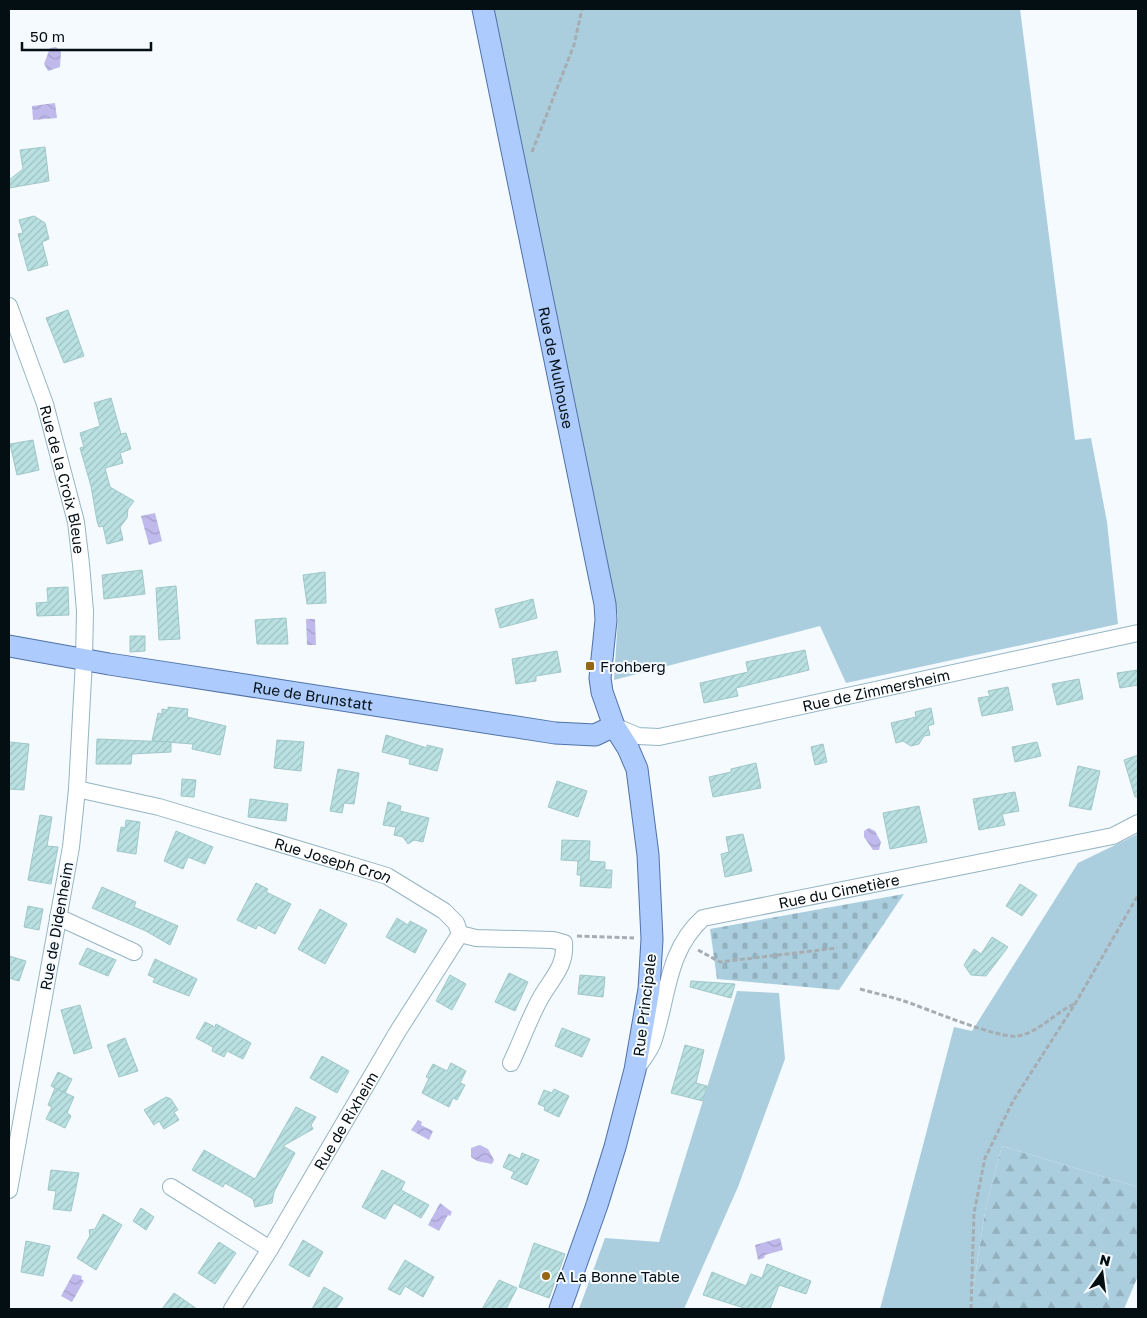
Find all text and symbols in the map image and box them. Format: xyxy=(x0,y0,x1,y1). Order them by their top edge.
scale bar xyxy=(22,20,151,52)
text: 50 m xyxy=(30,27,65,45)
street label: Rue de Mulhouse xyxy=(535,305,578,430)
street label: Rue de la Croix Bleue xyxy=(37,403,89,555)
place label: Frohberg xyxy=(600,657,666,675)
marker: Frohberg xyxy=(584,660,596,672)
street label: Rue de Zimmersheim xyxy=(800,665,951,715)
street label: Rue de Brunstatt xyxy=(252,677,374,714)
street label: Rue Joseph Cron xyxy=(272,833,396,886)
street label: Rue de Didenheim xyxy=(36,860,76,992)
street label: Rue du Cimetière xyxy=(777,870,901,912)
street label: Rue Principale xyxy=(629,952,659,1058)
street label: Rue de Rixheim xyxy=(310,1068,381,1173)
north arrow xyxy=(1077,1248,1127,1298)
text: N xyxy=(1098,1250,1112,1269)
place label: A La Bonne Table xyxy=(556,1267,680,1285)
marker: A La Bonne Table xyxy=(540,1270,552,1282)

